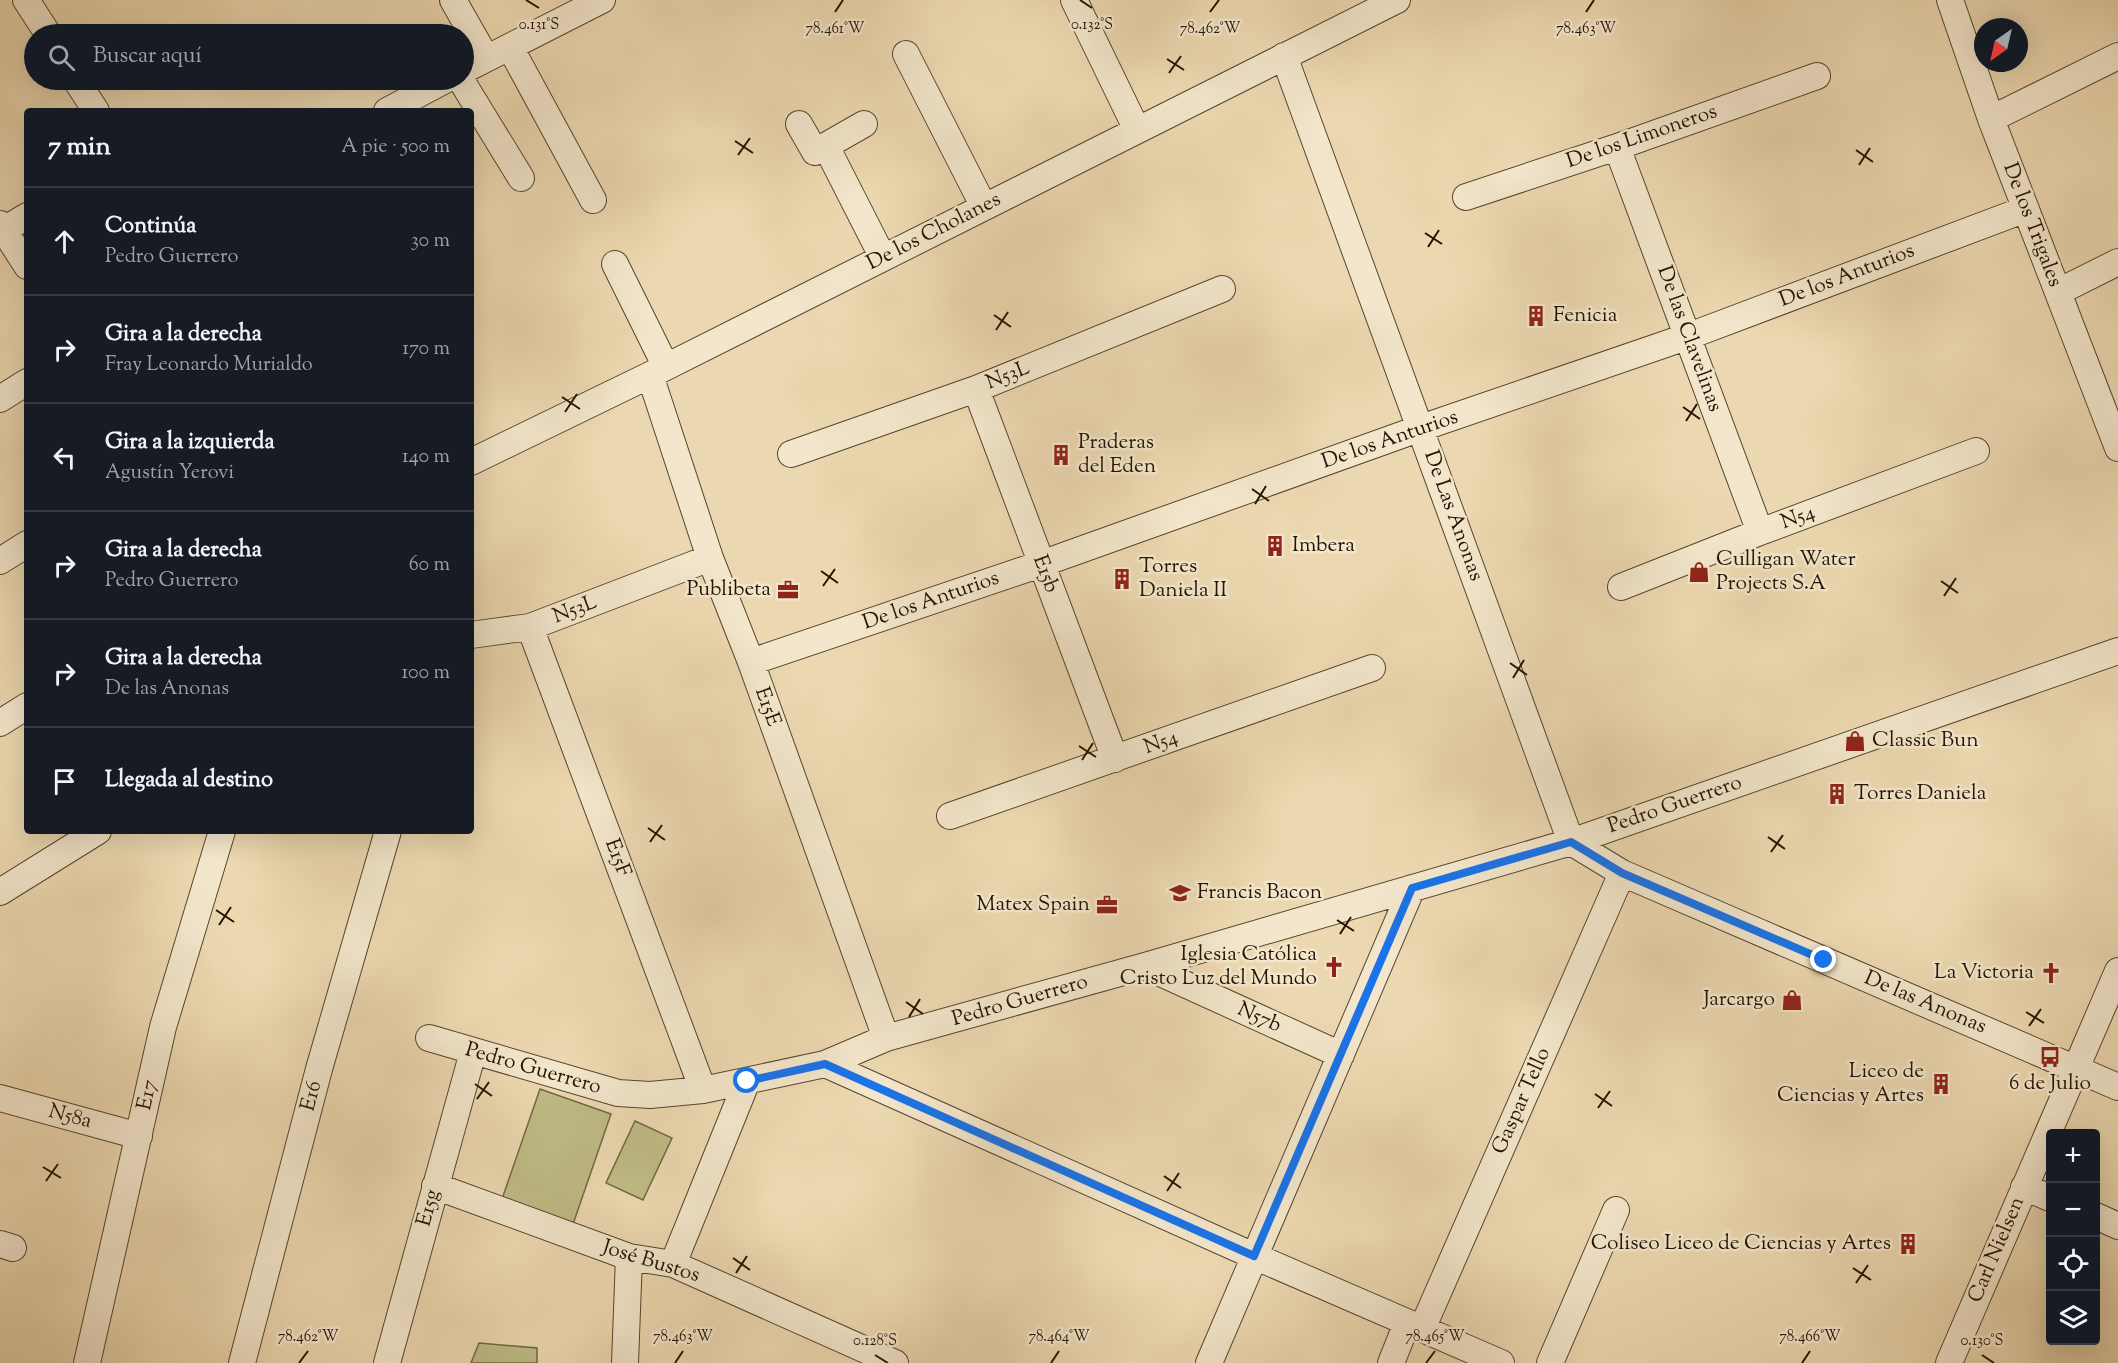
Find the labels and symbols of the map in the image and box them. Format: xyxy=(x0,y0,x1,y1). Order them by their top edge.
text: 0.131°S xyxy=(519,15,559,36)
text: 0.132°S xyxy=(1071,15,1113,36)
north arrow xyxy=(1974,18,2028,72)
text: 78.461°W xyxy=(805,19,865,40)
text: 78.462°W xyxy=(1180,19,1241,40)
text: 78.463°W xyxy=(1556,19,1616,40)
street label: De los Limoneros xyxy=(1563,97,1721,177)
street label: De los Trigales xyxy=(1995,158,2069,292)
street label: De los Cholanes xyxy=(862,185,1006,279)
street label: De los Anturios xyxy=(1775,236,1919,316)
street label: De las Clavelinas xyxy=(1649,262,1729,416)
place label: Fenicia xyxy=(1553,301,1618,331)
building icon: Fenicia xyxy=(1524,304,1548,328)
street label: N53L xyxy=(982,354,1035,398)
street label: De los Anturios xyxy=(1318,403,1462,477)
place label: Praderas del Eden xyxy=(1078,428,1156,482)
building icon: Praderas del Eden xyxy=(1049,443,1073,467)
street label: De Las Anonas xyxy=(1415,446,1491,586)
street label: N54 xyxy=(1777,498,1819,538)
place label: Imbera xyxy=(1292,531,1355,561)
building icon: Imbera xyxy=(1263,534,1287,558)
place label: Culligan Water Projects S.A xyxy=(1716,545,1856,599)
street label: E15b xyxy=(1024,551,1066,597)
place label: Torres Daniela II xyxy=(1139,552,1227,606)
shop icon: Culligan Water Projects S.A xyxy=(1687,560,1711,584)
street label: De los Anturios xyxy=(859,564,1003,638)
building icon: Torres Daniela II xyxy=(1110,567,1134,591)
place label: Publibeta xyxy=(687,575,771,605)
office icon: Publibeta xyxy=(776,578,800,602)
street label: N53L xyxy=(549,588,602,632)
street label: E15E xyxy=(746,683,788,731)
street label: N54 xyxy=(1140,723,1182,763)
place label: Classic Bun xyxy=(1872,726,1979,756)
shop icon: Classic Bun xyxy=(1843,729,1867,753)
street label: Pedro Guerrero xyxy=(1604,768,1746,842)
place label: Torres Daniela xyxy=(1854,779,1987,809)
building icon: Torres Daniela xyxy=(1825,782,1849,806)
street label: E15F xyxy=(596,835,638,882)
place label: Francis Bacon xyxy=(1197,878,1322,908)
school or university icon: Francis Bacon xyxy=(1168,881,1192,905)
place label: Matex Spain xyxy=(976,890,1090,920)
office icon: Matex Spain xyxy=(1095,893,1119,917)
place label: Iglesia Católica Cristo Luz del Mundo xyxy=(1120,940,1317,994)
route end xyxy=(1810,946,1836,972)
church icon: Iglesia Católica Cristo Luz del Mundo xyxy=(1322,955,1346,979)
place label: La Victoria xyxy=(1934,958,2034,988)
church icon: La Victoria xyxy=(2039,961,2063,985)
street label: De las Anonas xyxy=(1859,964,1991,1042)
street label: Pedro Guerrero xyxy=(948,967,1092,1035)
place label: Jarcargo xyxy=(1702,985,1775,1015)
shop icon: Jarcargo xyxy=(1780,988,1804,1012)
street label: N57b xyxy=(1232,995,1286,1041)
street label: Pedro Guerrero xyxy=(461,1035,605,1103)
street label: Gaspar Tello xyxy=(1485,1043,1559,1159)
bus stop icon: 6 de Julio xyxy=(2038,1045,2062,1069)
place label: Liceo de Ciencias y Artes xyxy=(1777,1057,1924,1111)
route start xyxy=(733,1067,759,1093)
place label: 6 de Julio xyxy=(2009,1069,2091,1099)
building icon: Liceo de Ciencias y Artes xyxy=(1929,1072,1953,1096)
street label: E17 xyxy=(130,1077,166,1113)
street label: E16 xyxy=(294,1078,330,1114)
street label: N58a xyxy=(45,1097,95,1137)
street label: E15g xyxy=(410,1186,448,1230)
street label: Carl Nielsen xyxy=(1961,1192,2033,1308)
place label: Coliseo Liceo de Ciencias y Artes xyxy=(1591,1229,1891,1259)
building icon: Coliseo Liceo de Ciencias y Artes xyxy=(1896,1232,1920,1256)
street label: José Bustos xyxy=(598,1233,703,1291)
text: 78.462°W xyxy=(278,1327,339,1348)
text: 78.463°W xyxy=(653,1327,713,1348)
text: 78.464°W xyxy=(1028,1327,1090,1348)
text: 78.465°W xyxy=(1405,1327,1465,1348)
text: 78.466°W xyxy=(1779,1327,1841,1348)
text: 0.128°S xyxy=(853,1331,897,1352)
text: 0.130°S xyxy=(1961,1331,2003,1352)

